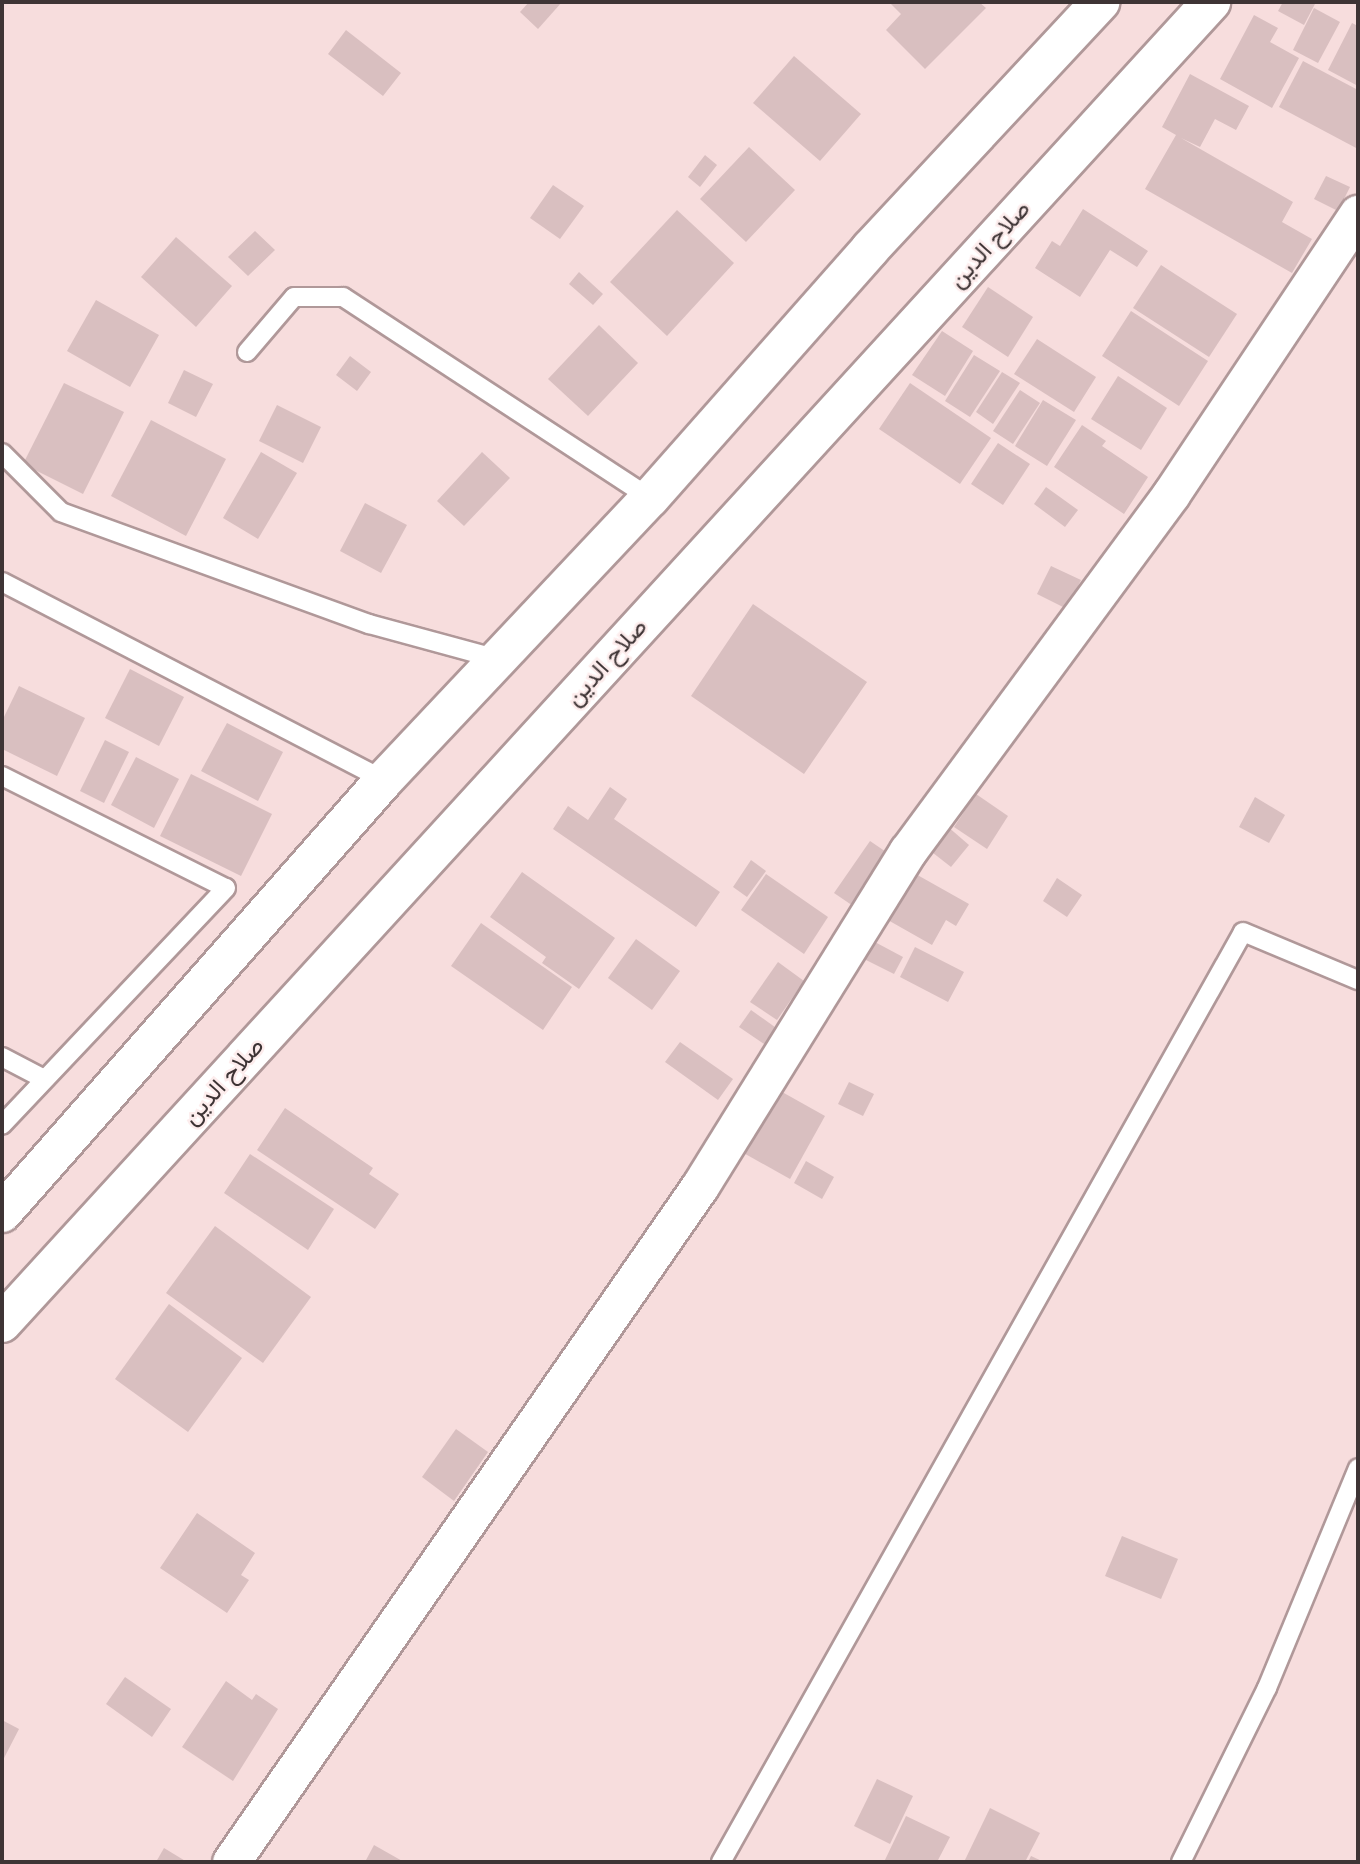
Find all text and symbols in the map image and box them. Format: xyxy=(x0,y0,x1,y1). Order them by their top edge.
street label: صلاح الدين xyxy=(942,194,1036,294)
street label: صلاح الدين xyxy=(559,612,653,712)
street label: صلاح الدين xyxy=(176,1031,270,1131)

